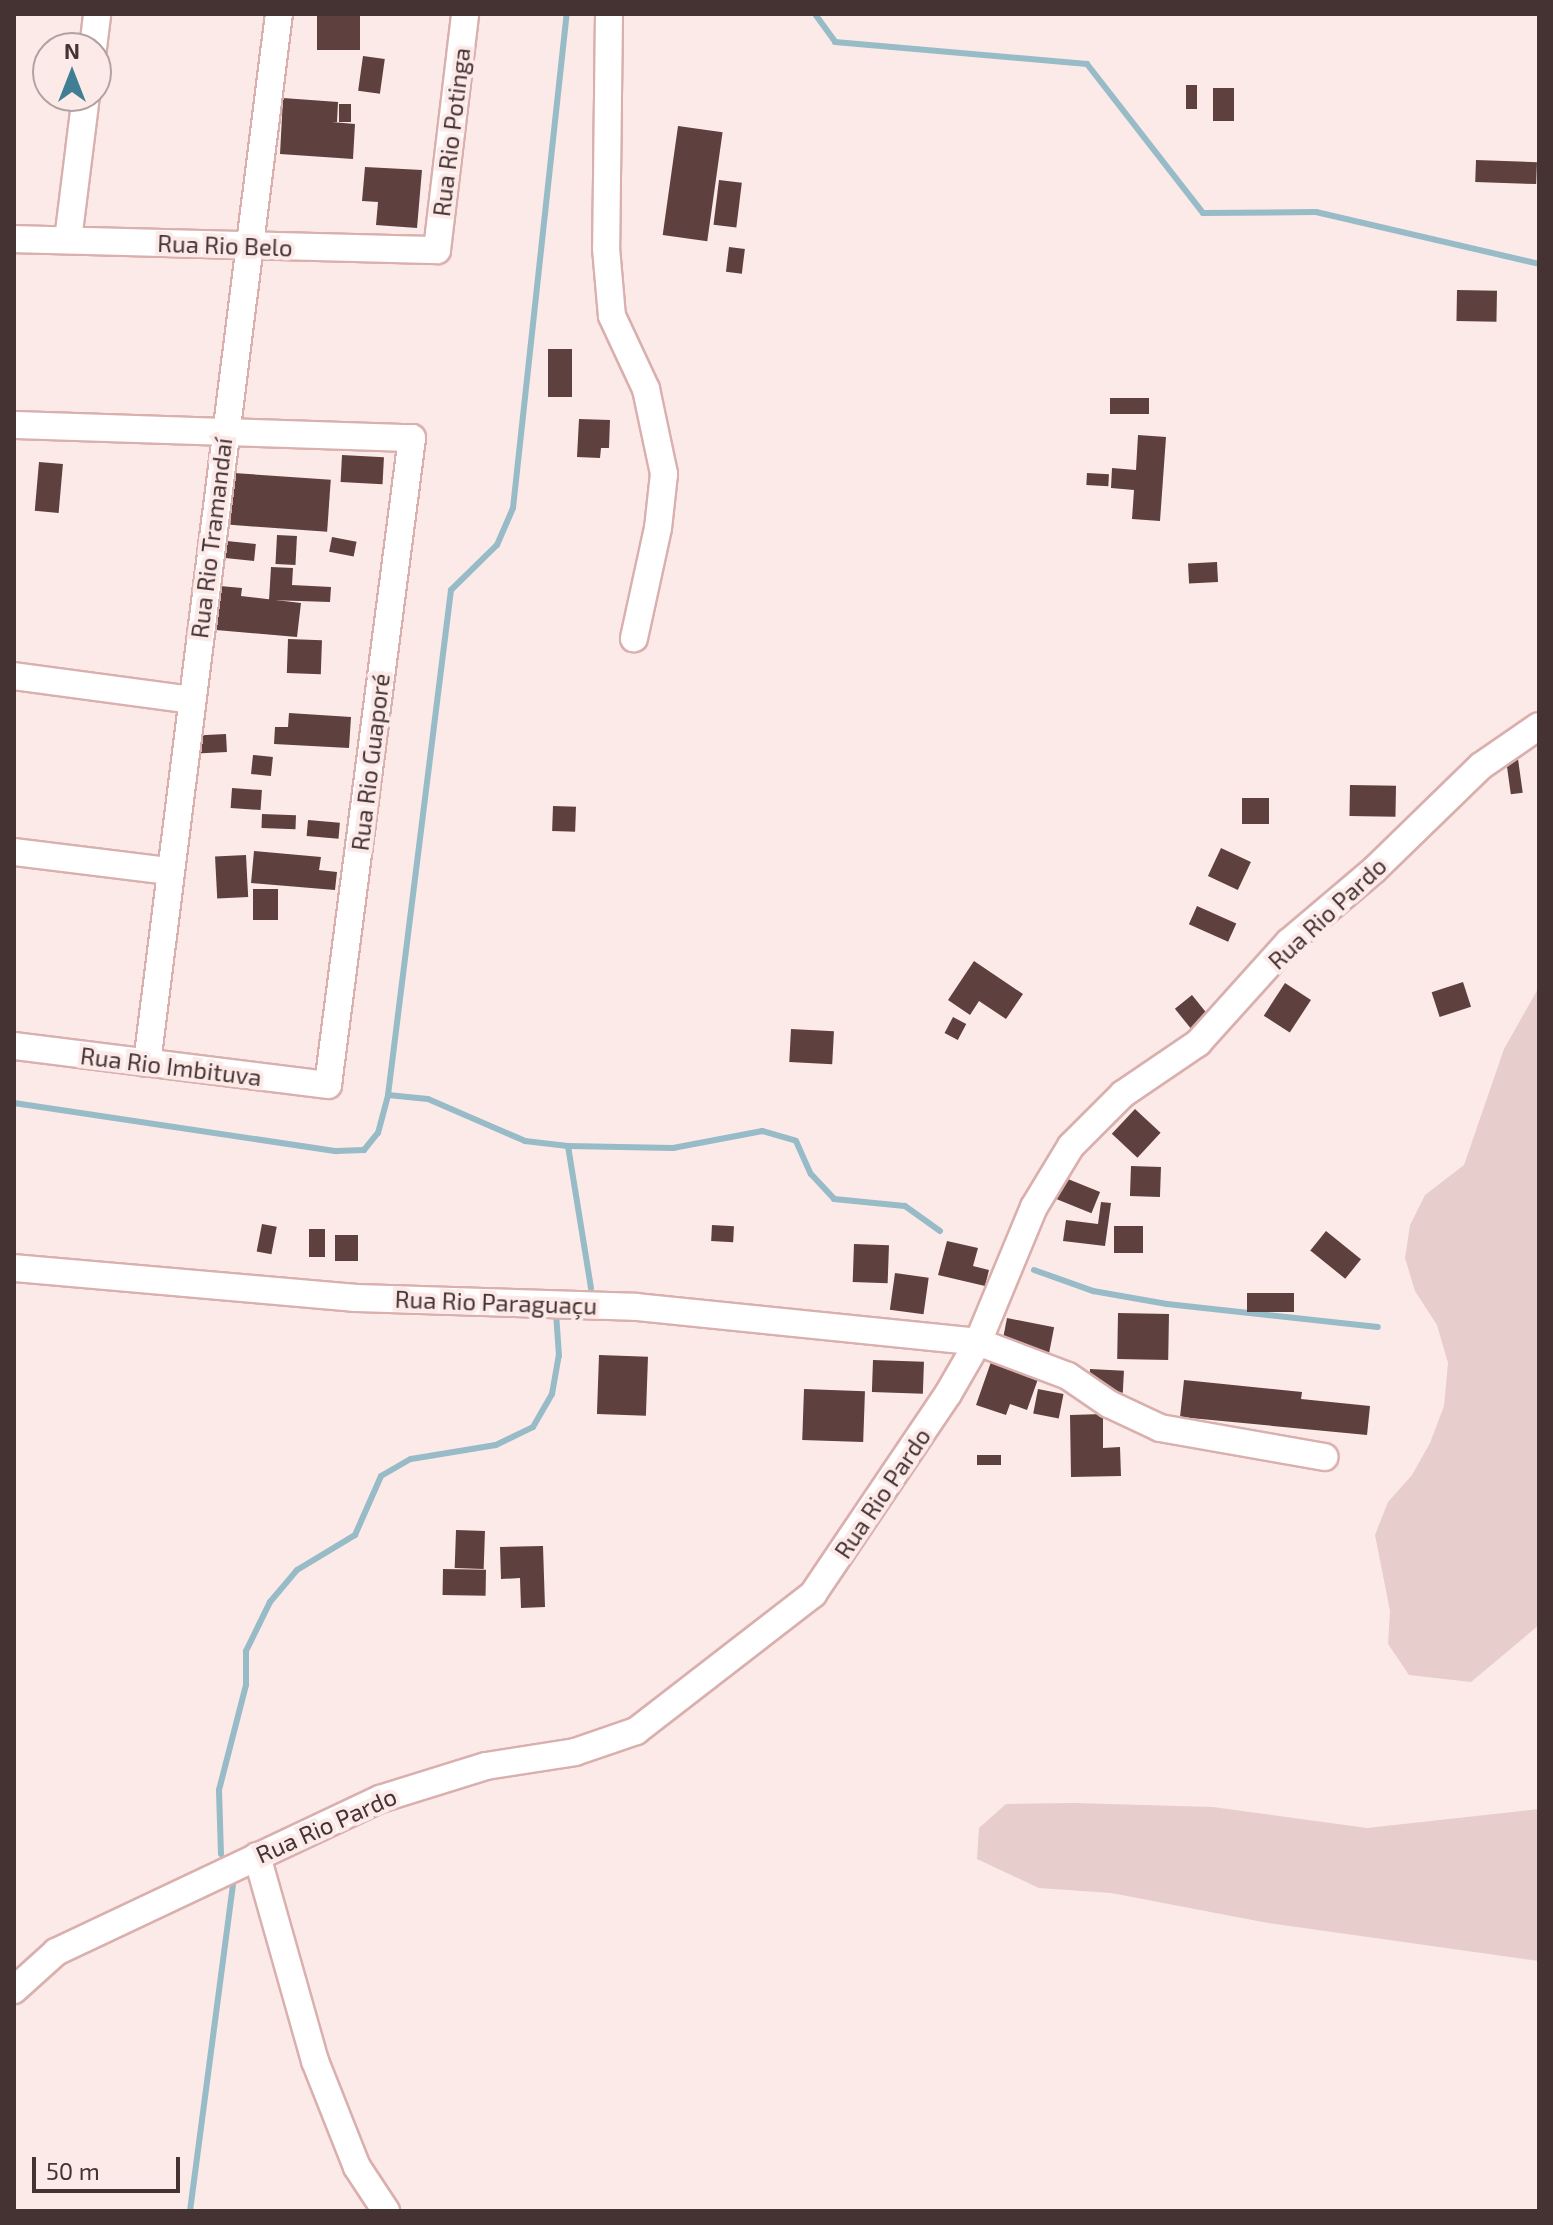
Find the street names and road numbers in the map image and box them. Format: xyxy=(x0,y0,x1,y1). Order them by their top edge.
street label: Rua Rio Potinga xyxy=(426,46,476,218)
street label: Rua Rio Belo xyxy=(157,228,293,262)
street label: Rua Rio Tramandaí xyxy=(184,436,238,640)
street label: Rua Rio Guaporé xyxy=(345,672,395,852)
street label: Rua Rio Pardo xyxy=(1262,851,1392,975)
street label: Rua Rio Imbituva xyxy=(79,1041,263,1091)
street label: Rua Rio Paraguaçu xyxy=(394,1284,598,1320)
street label: Rua Rio Pardo xyxy=(828,1422,936,1564)
street label: Rua Rio Pardo xyxy=(251,1781,401,1869)

